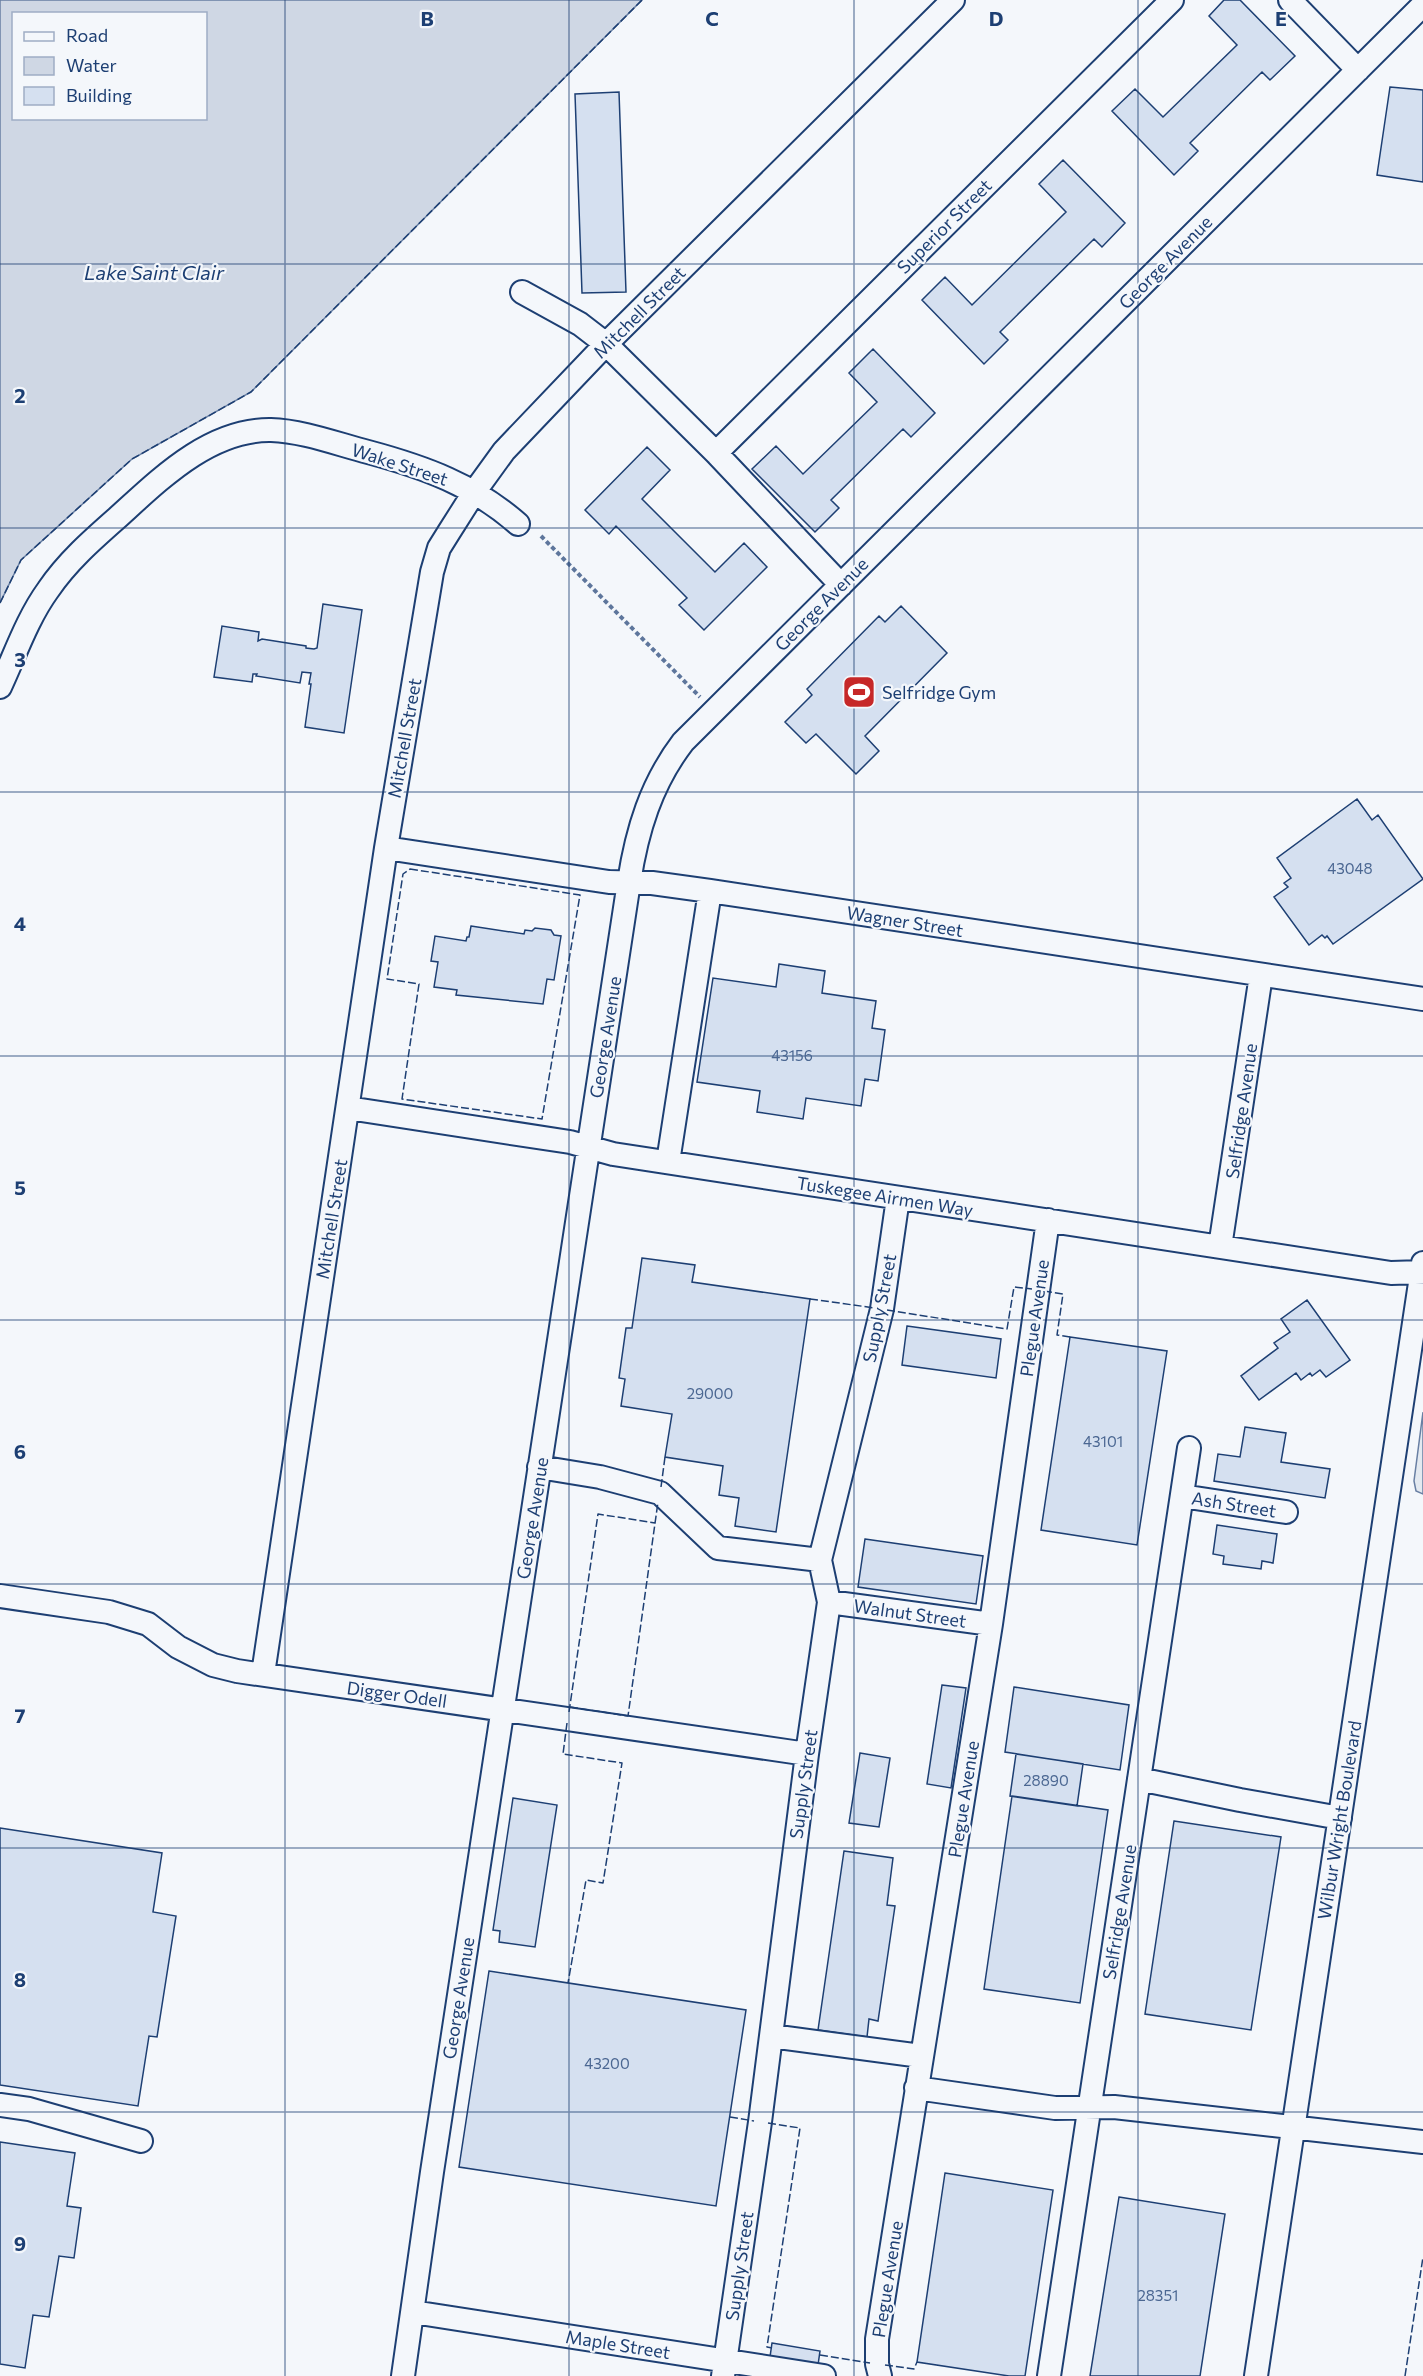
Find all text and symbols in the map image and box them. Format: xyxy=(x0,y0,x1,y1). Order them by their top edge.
text: B xyxy=(420,6,434,30)
text: C xyxy=(705,6,719,30)
text: D xyxy=(989,6,1003,30)
text: E xyxy=(1275,6,1287,30)
legend xyxy=(12,12,207,120)
text: Road xyxy=(66,24,108,46)
text: Water xyxy=(66,54,117,76)
text: Building xyxy=(66,84,132,106)
street label: Superior Street xyxy=(892,174,996,278)
street label: George Avenue xyxy=(1114,211,1216,313)
water label: Lake Saint Clair xyxy=(84,260,225,284)
street label: Mitchell Street xyxy=(588,261,690,363)
text: 2 xyxy=(14,383,26,407)
street label: Wake Street xyxy=(349,438,451,490)
street label: George Avenue xyxy=(770,553,872,655)
text: 3 xyxy=(14,647,26,671)
sports icon: Selfridge Gym xyxy=(841,674,877,710)
street label: Mitchell Street xyxy=(383,676,425,800)
place label: Selfridge Gym xyxy=(882,681,996,703)
house number: 43048 xyxy=(1327,859,1373,877)
street label: Wagner Street xyxy=(845,901,965,941)
text: 4 xyxy=(14,911,26,935)
street label: George Avenue xyxy=(585,974,625,1100)
street label: Selfridge Avenue xyxy=(1221,1042,1261,1180)
house number: 43156 xyxy=(771,1046,813,1064)
street label: Mitchell Street xyxy=(311,1157,351,1281)
street label: Tuskegee Airmen Way xyxy=(795,1171,975,1221)
text: 5 xyxy=(14,1175,26,1199)
street label: Supply Street xyxy=(858,1252,900,1364)
street label: Plegue Avenue xyxy=(1015,1258,1053,1378)
house number: 29000 xyxy=(687,1384,733,1402)
house number: 43101 xyxy=(1083,1432,1123,1450)
text: 6 xyxy=(14,1439,26,1463)
street label: George Avenue xyxy=(512,1455,552,1581)
street label: Ash Street xyxy=(1190,1486,1278,1522)
street label: Walnut Street xyxy=(852,1594,968,1632)
street label: Digger Odell xyxy=(345,1676,449,1712)
text: 7 xyxy=(15,1703,26,1727)
street label: Wilbur Wright Boulevard xyxy=(1312,1719,1366,1921)
street label: Supply Street xyxy=(784,1728,822,1840)
street label: Plegue Avenue xyxy=(943,1739,983,1859)
house number: 28890 xyxy=(1023,1771,1069,1789)
street label: Selfridge Avenue xyxy=(1097,1843,1141,1981)
street label: George Avenue xyxy=(438,1935,478,2061)
text: 8 xyxy=(14,1967,26,1991)
house number: 43200 xyxy=(584,2054,630,2072)
street label: Supply Street xyxy=(720,2210,758,2322)
street label: Plegue Avenue xyxy=(867,2219,907,2339)
text: 9 xyxy=(14,2231,26,2255)
house number: 28351 xyxy=(1138,2286,1178,2304)
street label: Maple Street xyxy=(564,2325,672,2363)

